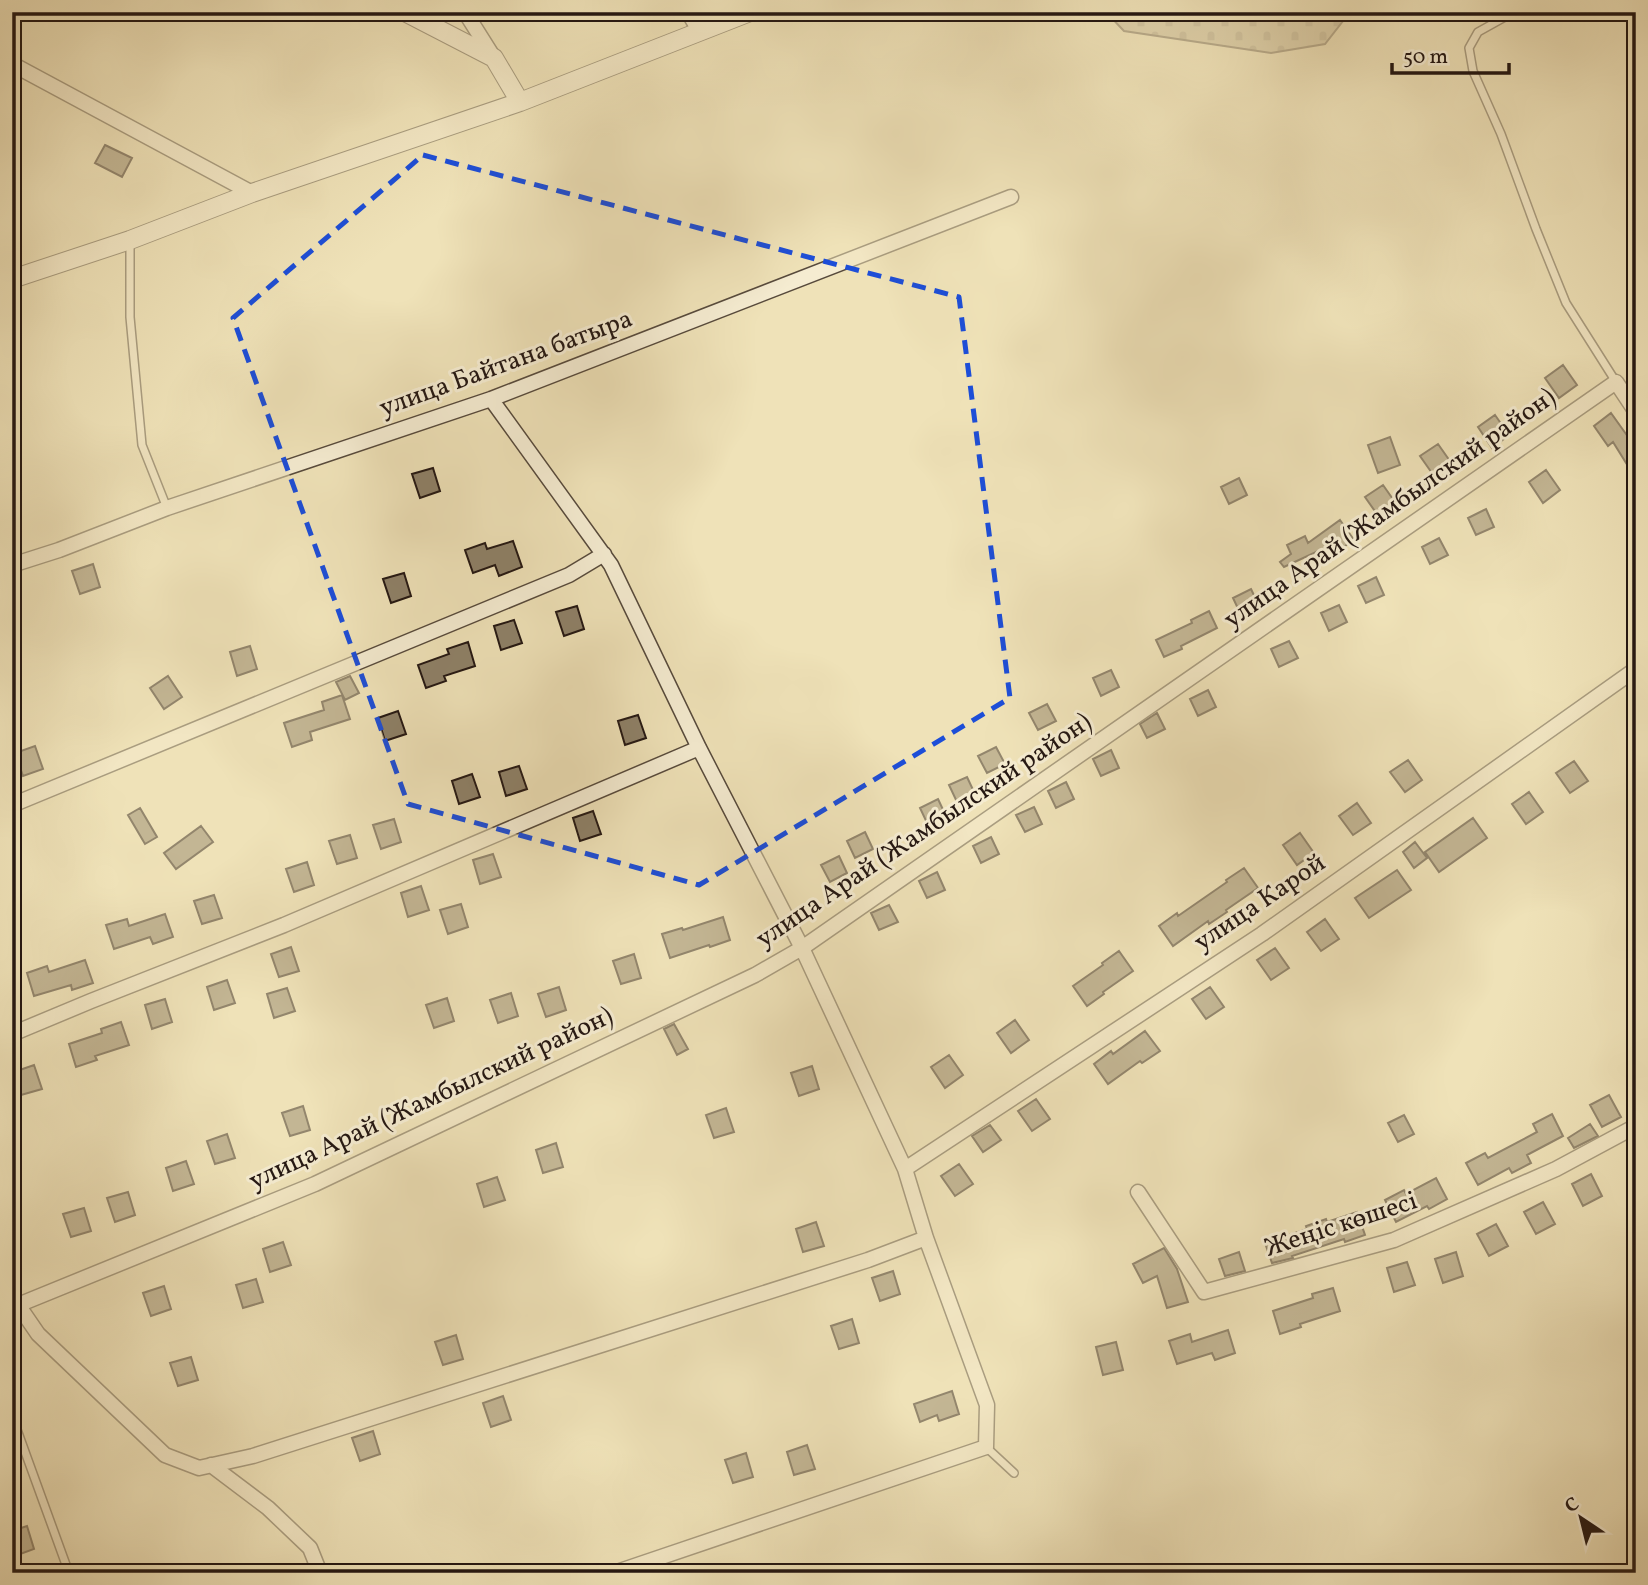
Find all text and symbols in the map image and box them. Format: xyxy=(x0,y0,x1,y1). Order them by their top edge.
scale bar xyxy=(1392,32,1510,76)
text: 50 m xyxy=(1403,43,1448,72)
street label: улица Байтана батыра xyxy=(374,301,638,427)
street label: улица Арай (Жамбылский район) xyxy=(1217,380,1563,638)
street label: улица Арай (Жамбылский район) xyxy=(749,705,1099,957)
street label: улица Карой xyxy=(1187,846,1333,960)
street label: улица Арай (Жамбылский район) xyxy=(243,999,619,1199)
street label: Жеңіс көшесі xyxy=(1260,1183,1422,1267)
north arrow xyxy=(1546,1484,1616,1554)
text: С xyxy=(1560,1492,1585,1520)

